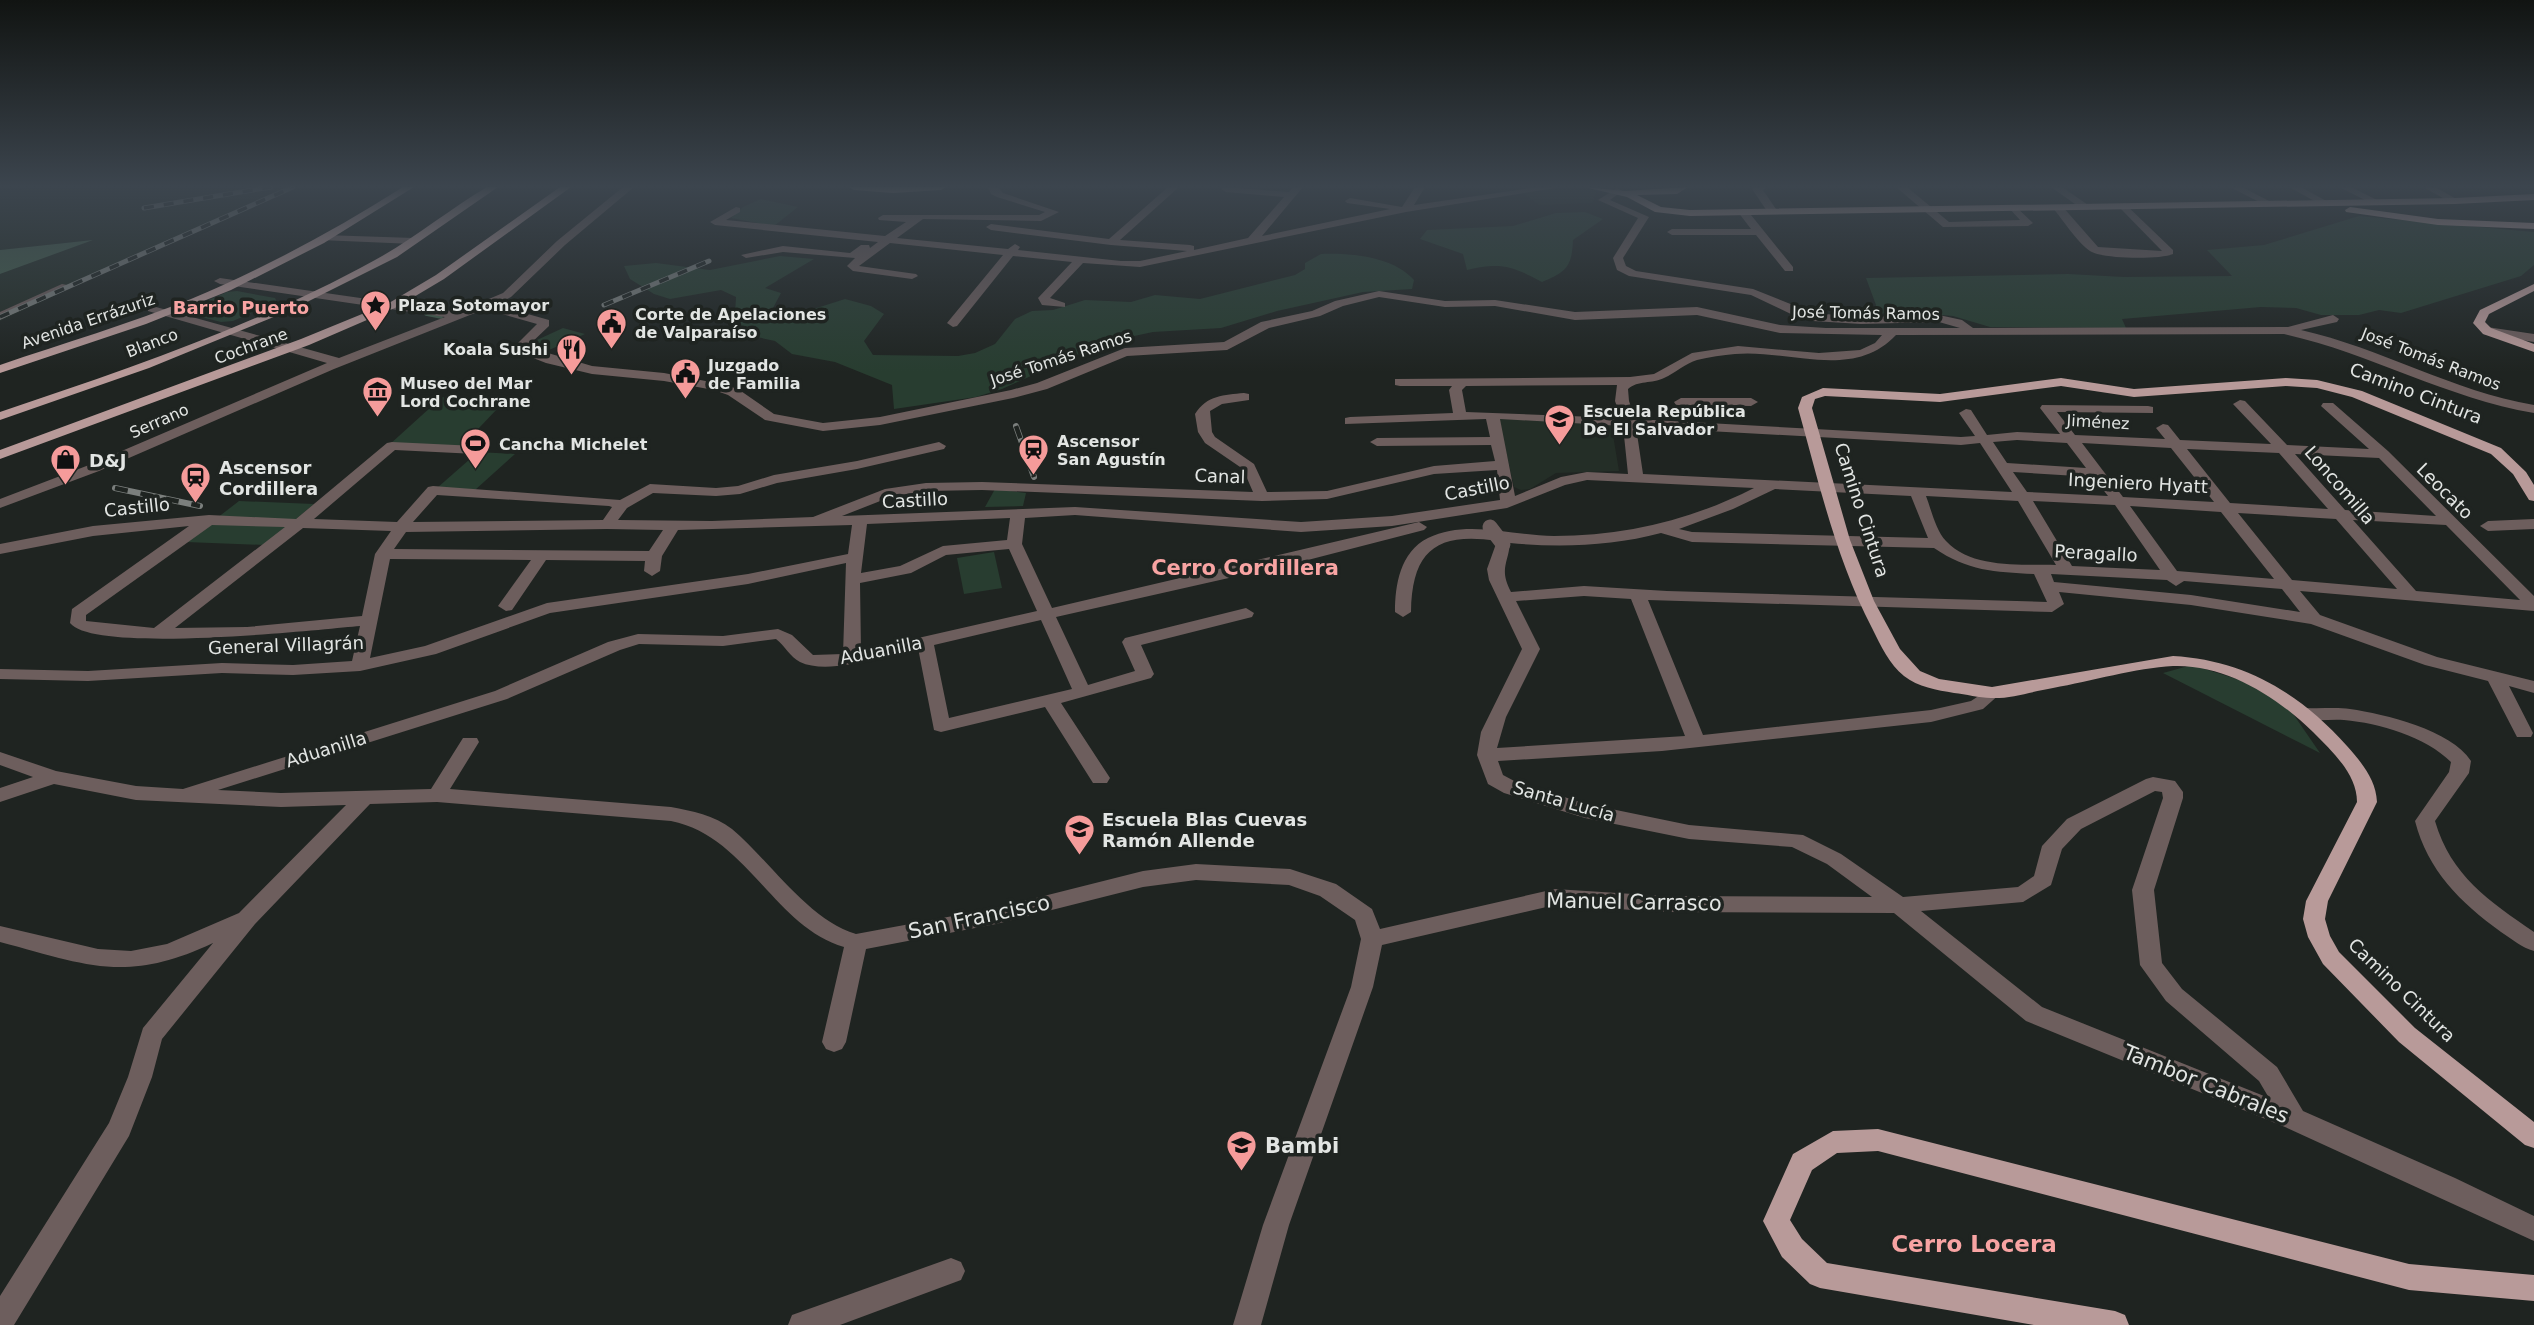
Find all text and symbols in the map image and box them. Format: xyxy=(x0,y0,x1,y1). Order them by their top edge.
place icon: Plaza Sotomayor xyxy=(358,288,392,332)
street label: Avenida Errázuriz xyxy=(19,289,157,353)
place label: Plaza Sotomayor xyxy=(398,296,549,315)
district label: Barrio Puerto xyxy=(173,297,309,318)
street label: José Tomás Ramos xyxy=(1791,302,1940,324)
place label: Corte de Apelaciones de Valparaíso xyxy=(635,305,826,342)
public building icon: Corte de Apelaciones de Valparaíso xyxy=(595,306,629,350)
street label: José Tomás Ramos xyxy=(2358,323,2503,394)
street label: Blanco xyxy=(123,324,181,362)
street label: Cochrane xyxy=(212,324,290,368)
street label: José Tomás Ramos xyxy=(987,326,1134,390)
restaurant icon: Koala Sushi xyxy=(554,332,588,376)
place label: Koala Sushi xyxy=(443,340,548,359)
place label: Juzgado de Familia xyxy=(707,356,801,393)
public building icon: Juzgado de Familia xyxy=(668,357,702,401)
street label: Camino Cintura xyxy=(2347,358,2485,428)
place label: Museo del Mar Lord Cochrane xyxy=(400,374,532,411)
museum icon: Museo del Mar Lord Cochrane xyxy=(360,375,394,419)
street label: Serrano xyxy=(127,400,191,442)
place label: Escuela República De El Salvador xyxy=(1583,402,1746,439)
school or university icon: Escuela República De El Salvador xyxy=(1543,403,1577,447)
street label: Jiménez xyxy=(2065,411,2130,433)
sports icon: Cancha Michelet xyxy=(459,427,493,471)
place label: Ascensor San Agustín xyxy=(1057,432,1166,469)
station icon: Ascensor San Agustín xyxy=(1017,433,1051,477)
place label: Cancha Michelet xyxy=(499,435,648,454)
street label: Camino Cintura xyxy=(1830,440,1894,580)
street label: Loncomilla xyxy=(2300,442,2380,528)
shop icon: D&J xyxy=(49,443,83,487)
place label: D&J xyxy=(89,450,126,471)
place label: Ascensor Cordillera xyxy=(219,457,318,499)
street label: Leocato xyxy=(2413,459,2477,523)
station icon: Ascensor Cordillera xyxy=(179,460,213,504)
street label: Canal xyxy=(1194,465,1246,487)
street label: Ingeniero Hyatt xyxy=(2068,469,2208,497)
street label: Castillo xyxy=(1443,471,1511,505)
street label: Castillo xyxy=(881,488,949,512)
street label: Castillo xyxy=(103,493,171,521)
street label: Peragallo xyxy=(2054,540,2138,566)
district label: Cerro Cordillera xyxy=(1151,556,1339,580)
street label: General Villagrán xyxy=(208,632,364,658)
street label: Aduanilla xyxy=(838,632,924,668)
street label: Aduanilla xyxy=(283,727,369,771)
street label: Santa Lucía xyxy=(1511,776,1617,826)
place label: Escuela Blas Cuevas Ramón Allende xyxy=(1102,809,1307,851)
school or university icon: Escuela Blas Cuevas Ramón Allende xyxy=(1062,812,1096,856)
street label: Manuel Carrasco xyxy=(1546,888,1722,916)
street label: San Francisco xyxy=(906,890,1052,944)
street label: Camino Cintura xyxy=(2344,934,2460,1046)
street label: Tambor Cabrales xyxy=(2119,1039,2292,1128)
school or university icon: Bambi xyxy=(1225,1129,1259,1173)
place label: Bambi xyxy=(1265,1134,1339,1158)
district label: Cerro Locera xyxy=(1891,1231,2057,1257)

